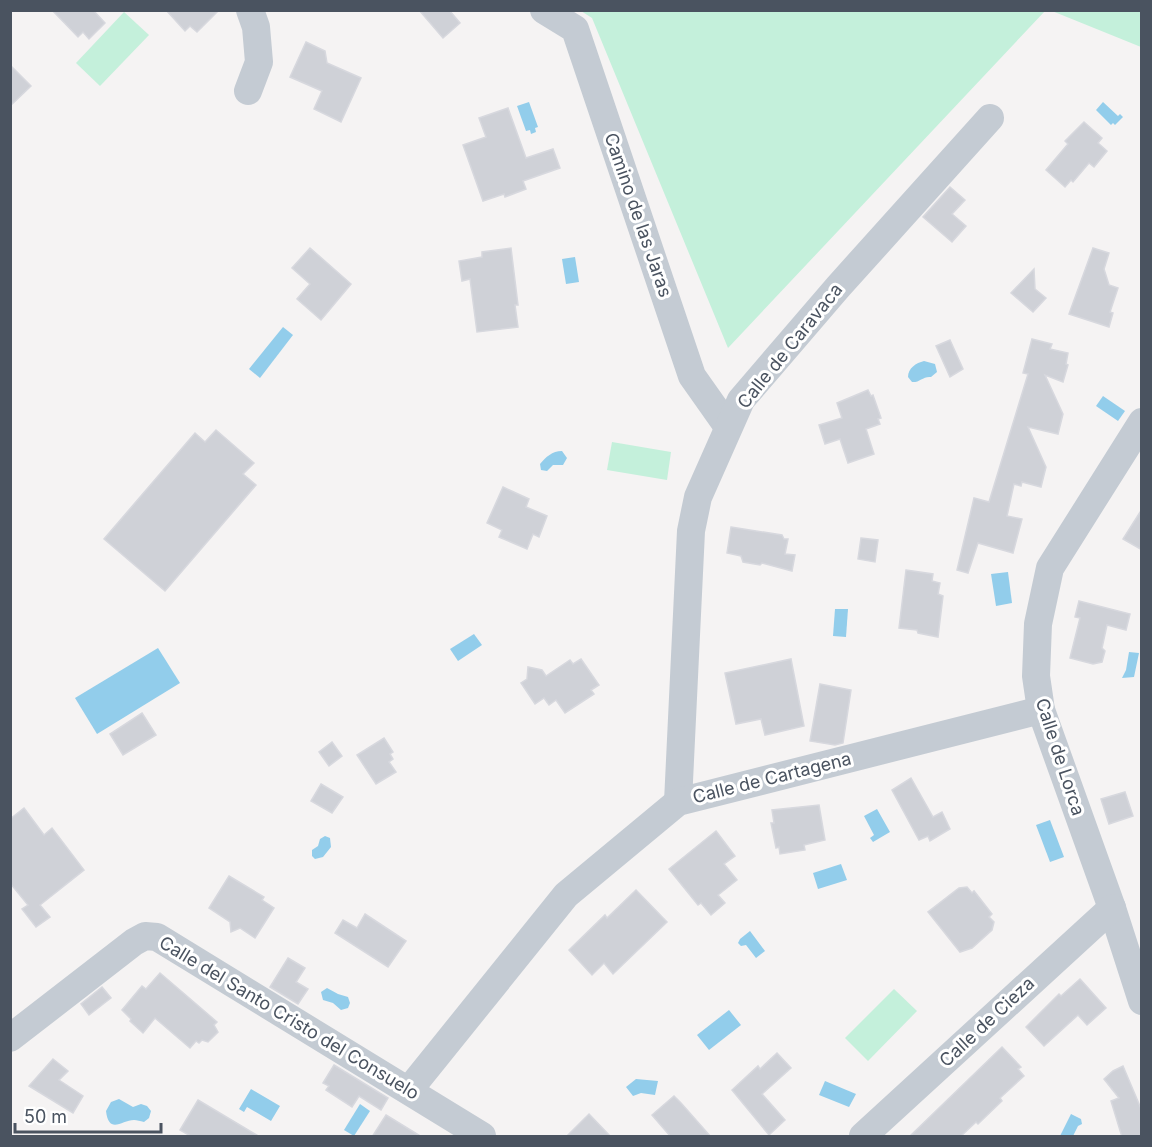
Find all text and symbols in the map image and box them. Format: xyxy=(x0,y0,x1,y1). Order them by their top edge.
street label: Camino de las Jaras xyxy=(601,130,676,300)
street label: Calle de Caravaca xyxy=(733,279,846,412)
street label: Calle de Lorca xyxy=(1032,696,1089,818)
street label: Calle de Cartagena xyxy=(690,748,853,807)
street label: Calle del Santo Cristo del Consuelo xyxy=(156,932,423,1104)
street label: Calle de Cieza xyxy=(935,972,1038,1071)
scale bar xyxy=(15,1096,160,1134)
text: 50 m xyxy=(24,1106,67,1127)

